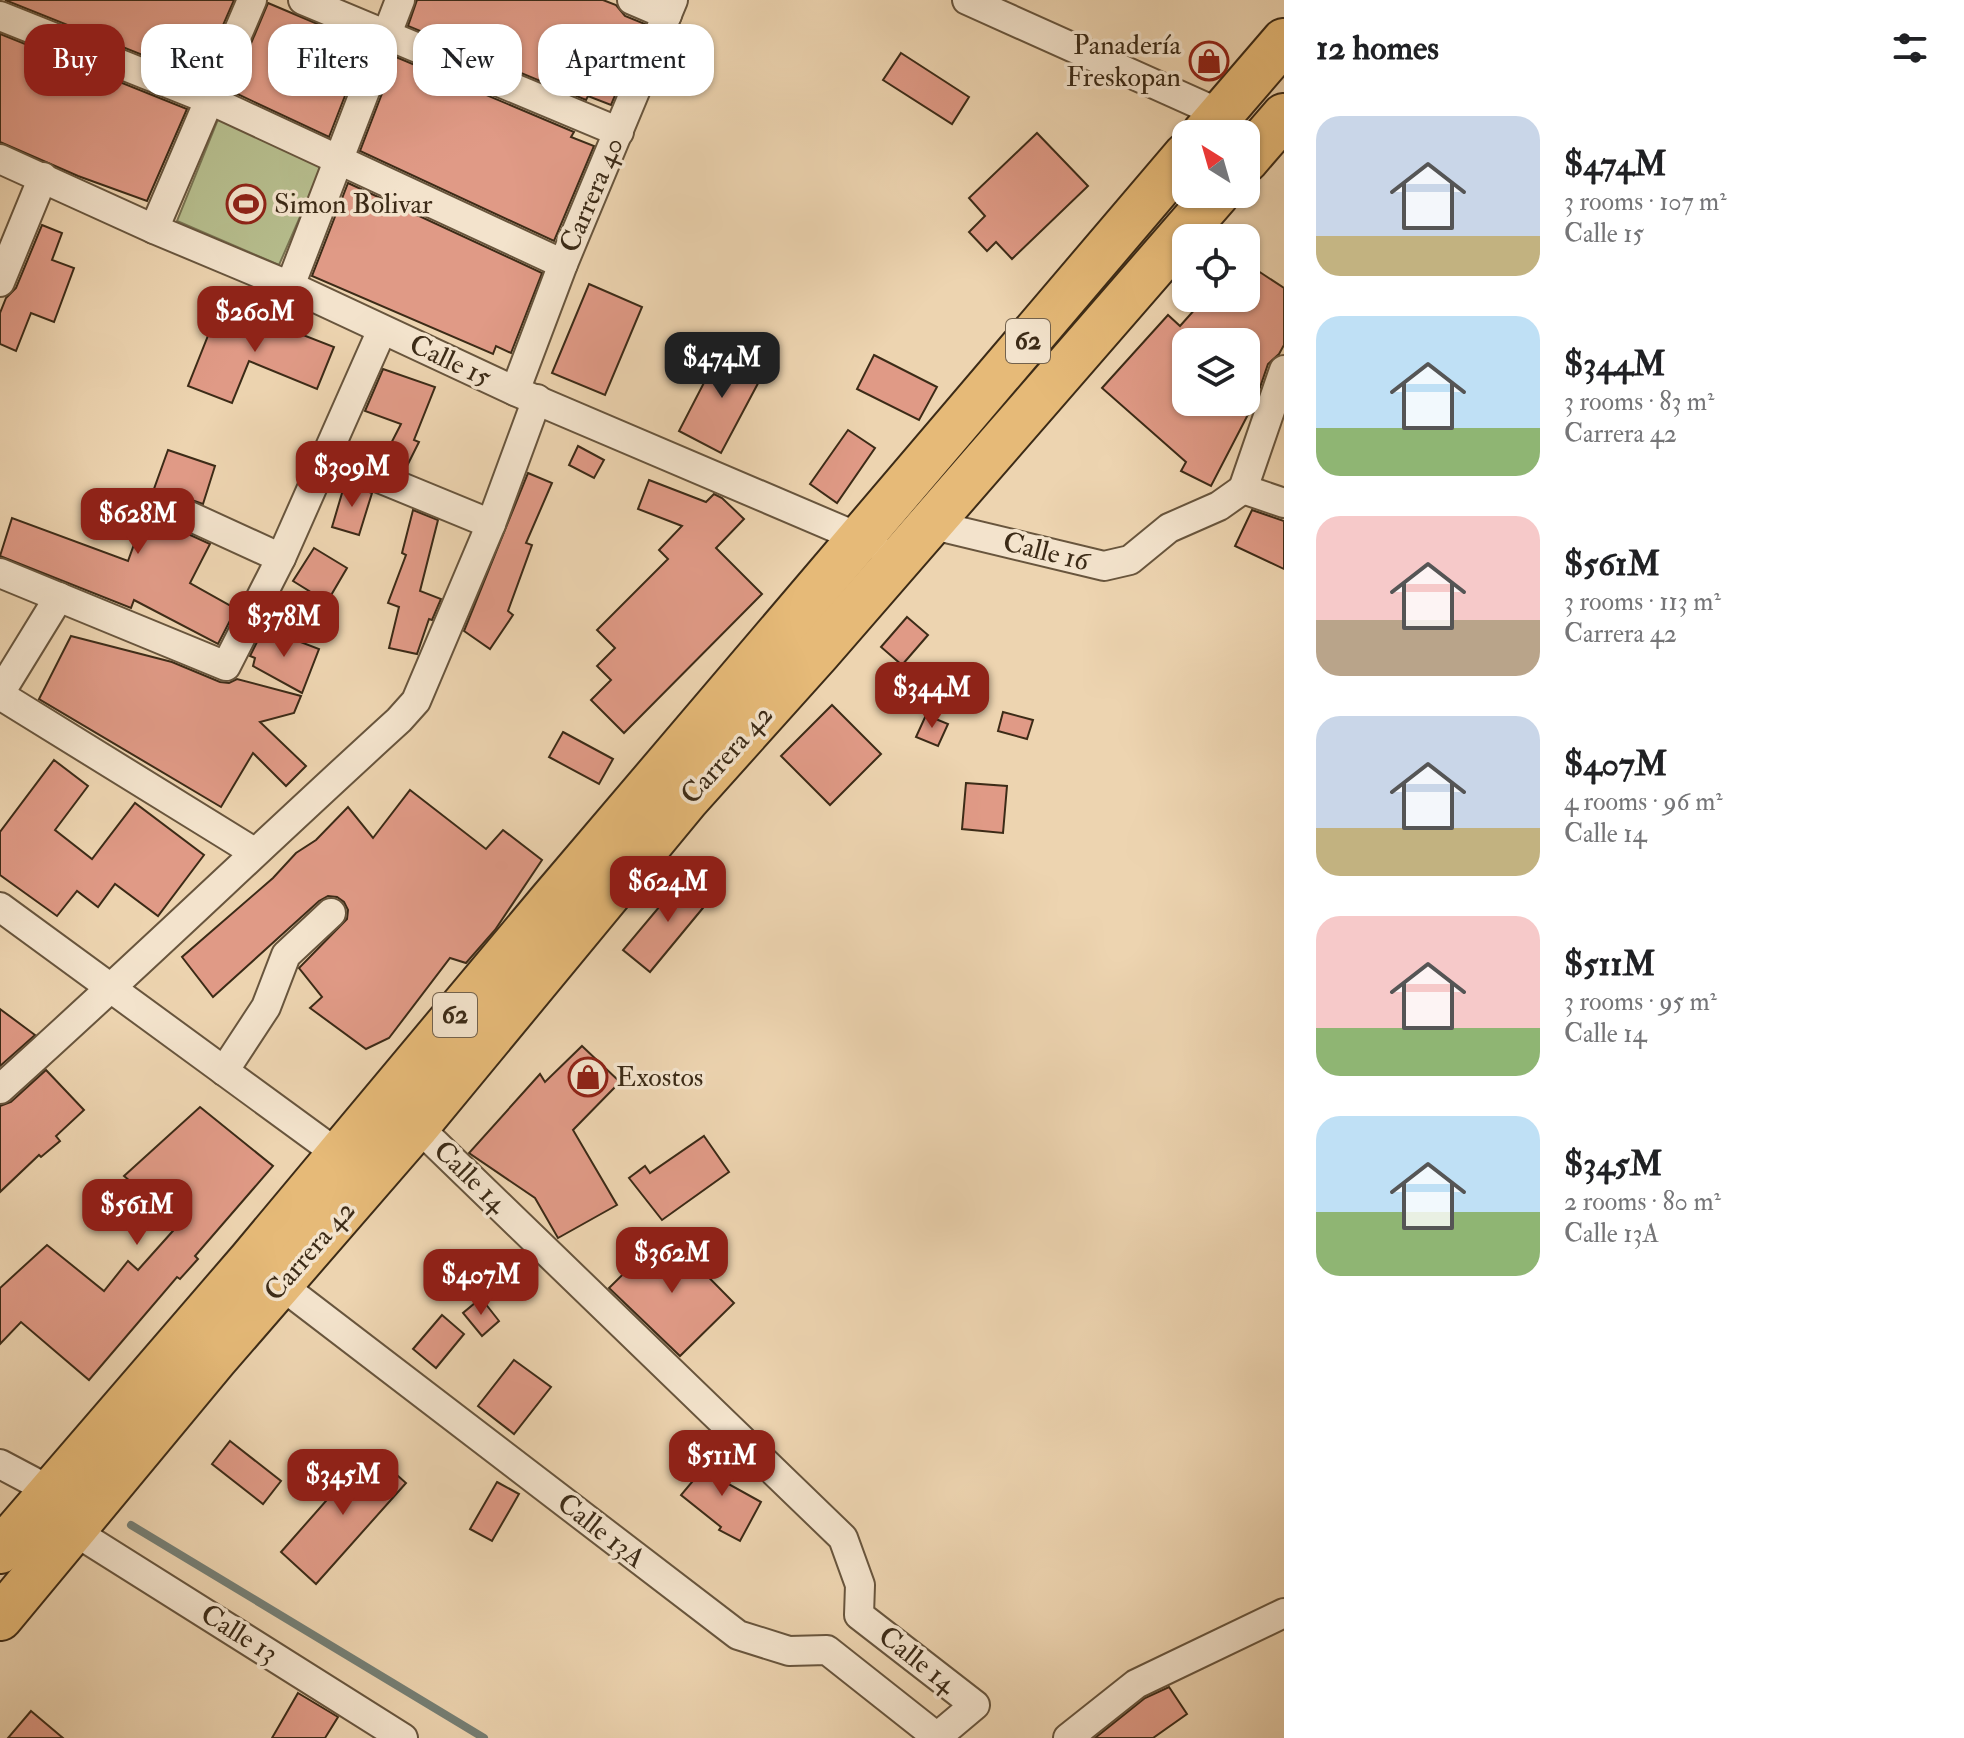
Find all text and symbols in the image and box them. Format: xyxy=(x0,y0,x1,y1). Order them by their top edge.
chip: Buy xyxy=(24,24,125,96)
chip: Rent xyxy=(141,24,252,96)
chip: Filters xyxy=(268,24,397,96)
chip: New xyxy=(413,24,522,96)
chip: Apartment xyxy=(538,24,714,96)
icon: filters xyxy=(1888,26,1932,70)
text: 12 homes xyxy=(1316,27,1439,70)
place label: Panadería Freskopan xyxy=(1066,28,1181,95)
shop icon: Panadería Freskopan xyxy=(1188,40,1230,82)
north arrow xyxy=(1172,120,1260,208)
map controls xyxy=(1172,120,1260,416)
street label: Carrera 40 xyxy=(552,132,632,258)
text: $474M xyxy=(1564,143,1667,186)
icon: home xyxy=(1380,148,1476,244)
sports icon: Simon Bolivar xyxy=(225,183,267,225)
text: 3 rooms · 107 m² xyxy=(1564,186,1727,218)
place label: Simon Bolivar xyxy=(274,187,433,222)
text: Calle 15 xyxy=(1564,218,1644,250)
button: locate xyxy=(1172,224,1260,312)
pin: $260M xyxy=(199,286,311,354)
text: $260M xyxy=(215,296,295,328)
road number: 62 xyxy=(1006,319,1050,363)
street label: Calle 15 xyxy=(404,327,497,395)
button: layers xyxy=(1172,328,1260,416)
pin: $474M xyxy=(666,332,778,400)
text: $474M xyxy=(683,342,761,374)
text: $344M xyxy=(1564,343,1666,386)
icon: home xyxy=(1380,348,1476,444)
text: 3 rooms · 83 m² xyxy=(1564,386,1714,418)
text: Carrera 42 xyxy=(1564,418,1677,450)
pin: $309M xyxy=(296,441,408,509)
text: $309M xyxy=(314,451,390,483)
pin: $628M xyxy=(82,488,194,556)
text: $628M xyxy=(99,498,177,530)
street label: Calle 16 xyxy=(999,524,1095,580)
text: $561M xyxy=(1564,543,1660,586)
icon: home xyxy=(1380,548,1476,644)
text: 3 rooms · 113 m² xyxy=(1564,586,1721,618)
pin: $378M xyxy=(228,591,340,659)
text: $378M xyxy=(247,601,321,633)
text: Carrera 42 xyxy=(1564,618,1677,650)
pin: $344M xyxy=(876,662,988,730)
text: $344M xyxy=(893,672,971,704)
street label: Carrera 42 xyxy=(673,698,781,812)
text: $407M xyxy=(1564,743,1668,786)
icon: home xyxy=(1380,748,1476,844)
text: 4 rooms · 96 m² xyxy=(1564,786,1723,818)
text: Calle 14 xyxy=(1564,818,1646,850)
pin: $624M xyxy=(612,856,724,924)
text: $624M xyxy=(628,866,708,898)
text: $511M xyxy=(1564,943,1655,986)
icon: home xyxy=(1380,948,1476,1044)
text: 3 rooms · 95 m² xyxy=(1564,986,1717,1018)
road number: 62 xyxy=(433,993,477,1037)
text: Calle 14 xyxy=(1564,1018,1646,1050)
shop icon: Exostos xyxy=(567,1056,609,1098)
place label: Exostos xyxy=(616,1060,703,1095)
street label: Calle 14 xyxy=(426,1134,515,1222)
text: $345M xyxy=(1564,1143,1662,1186)
icon: home xyxy=(1380,1148,1476,1244)
pin: $561M xyxy=(81,1179,193,1247)
text: 2 rooms · 80 m² xyxy=(1564,1186,1721,1218)
text: $561M xyxy=(100,1189,174,1221)
street label: Carrera 42 xyxy=(257,1194,363,1308)
text: Calle 13A xyxy=(1564,1218,1659,1250)
pin: $362M xyxy=(616,1227,728,1295)
text: $362M xyxy=(634,1237,710,1269)
pin: $407M xyxy=(425,1249,537,1317)
text: $407M xyxy=(441,1259,521,1291)
pin: $511M xyxy=(666,1430,778,1498)
text: $511M xyxy=(687,1440,757,1472)
pin: $345M xyxy=(287,1449,399,1517)
text: $345M xyxy=(305,1459,381,1491)
street label: Calle 13A xyxy=(550,1486,652,1576)
street label: Calle 13 xyxy=(194,1597,284,1671)
street label: Calle 14 xyxy=(871,1619,964,1702)

